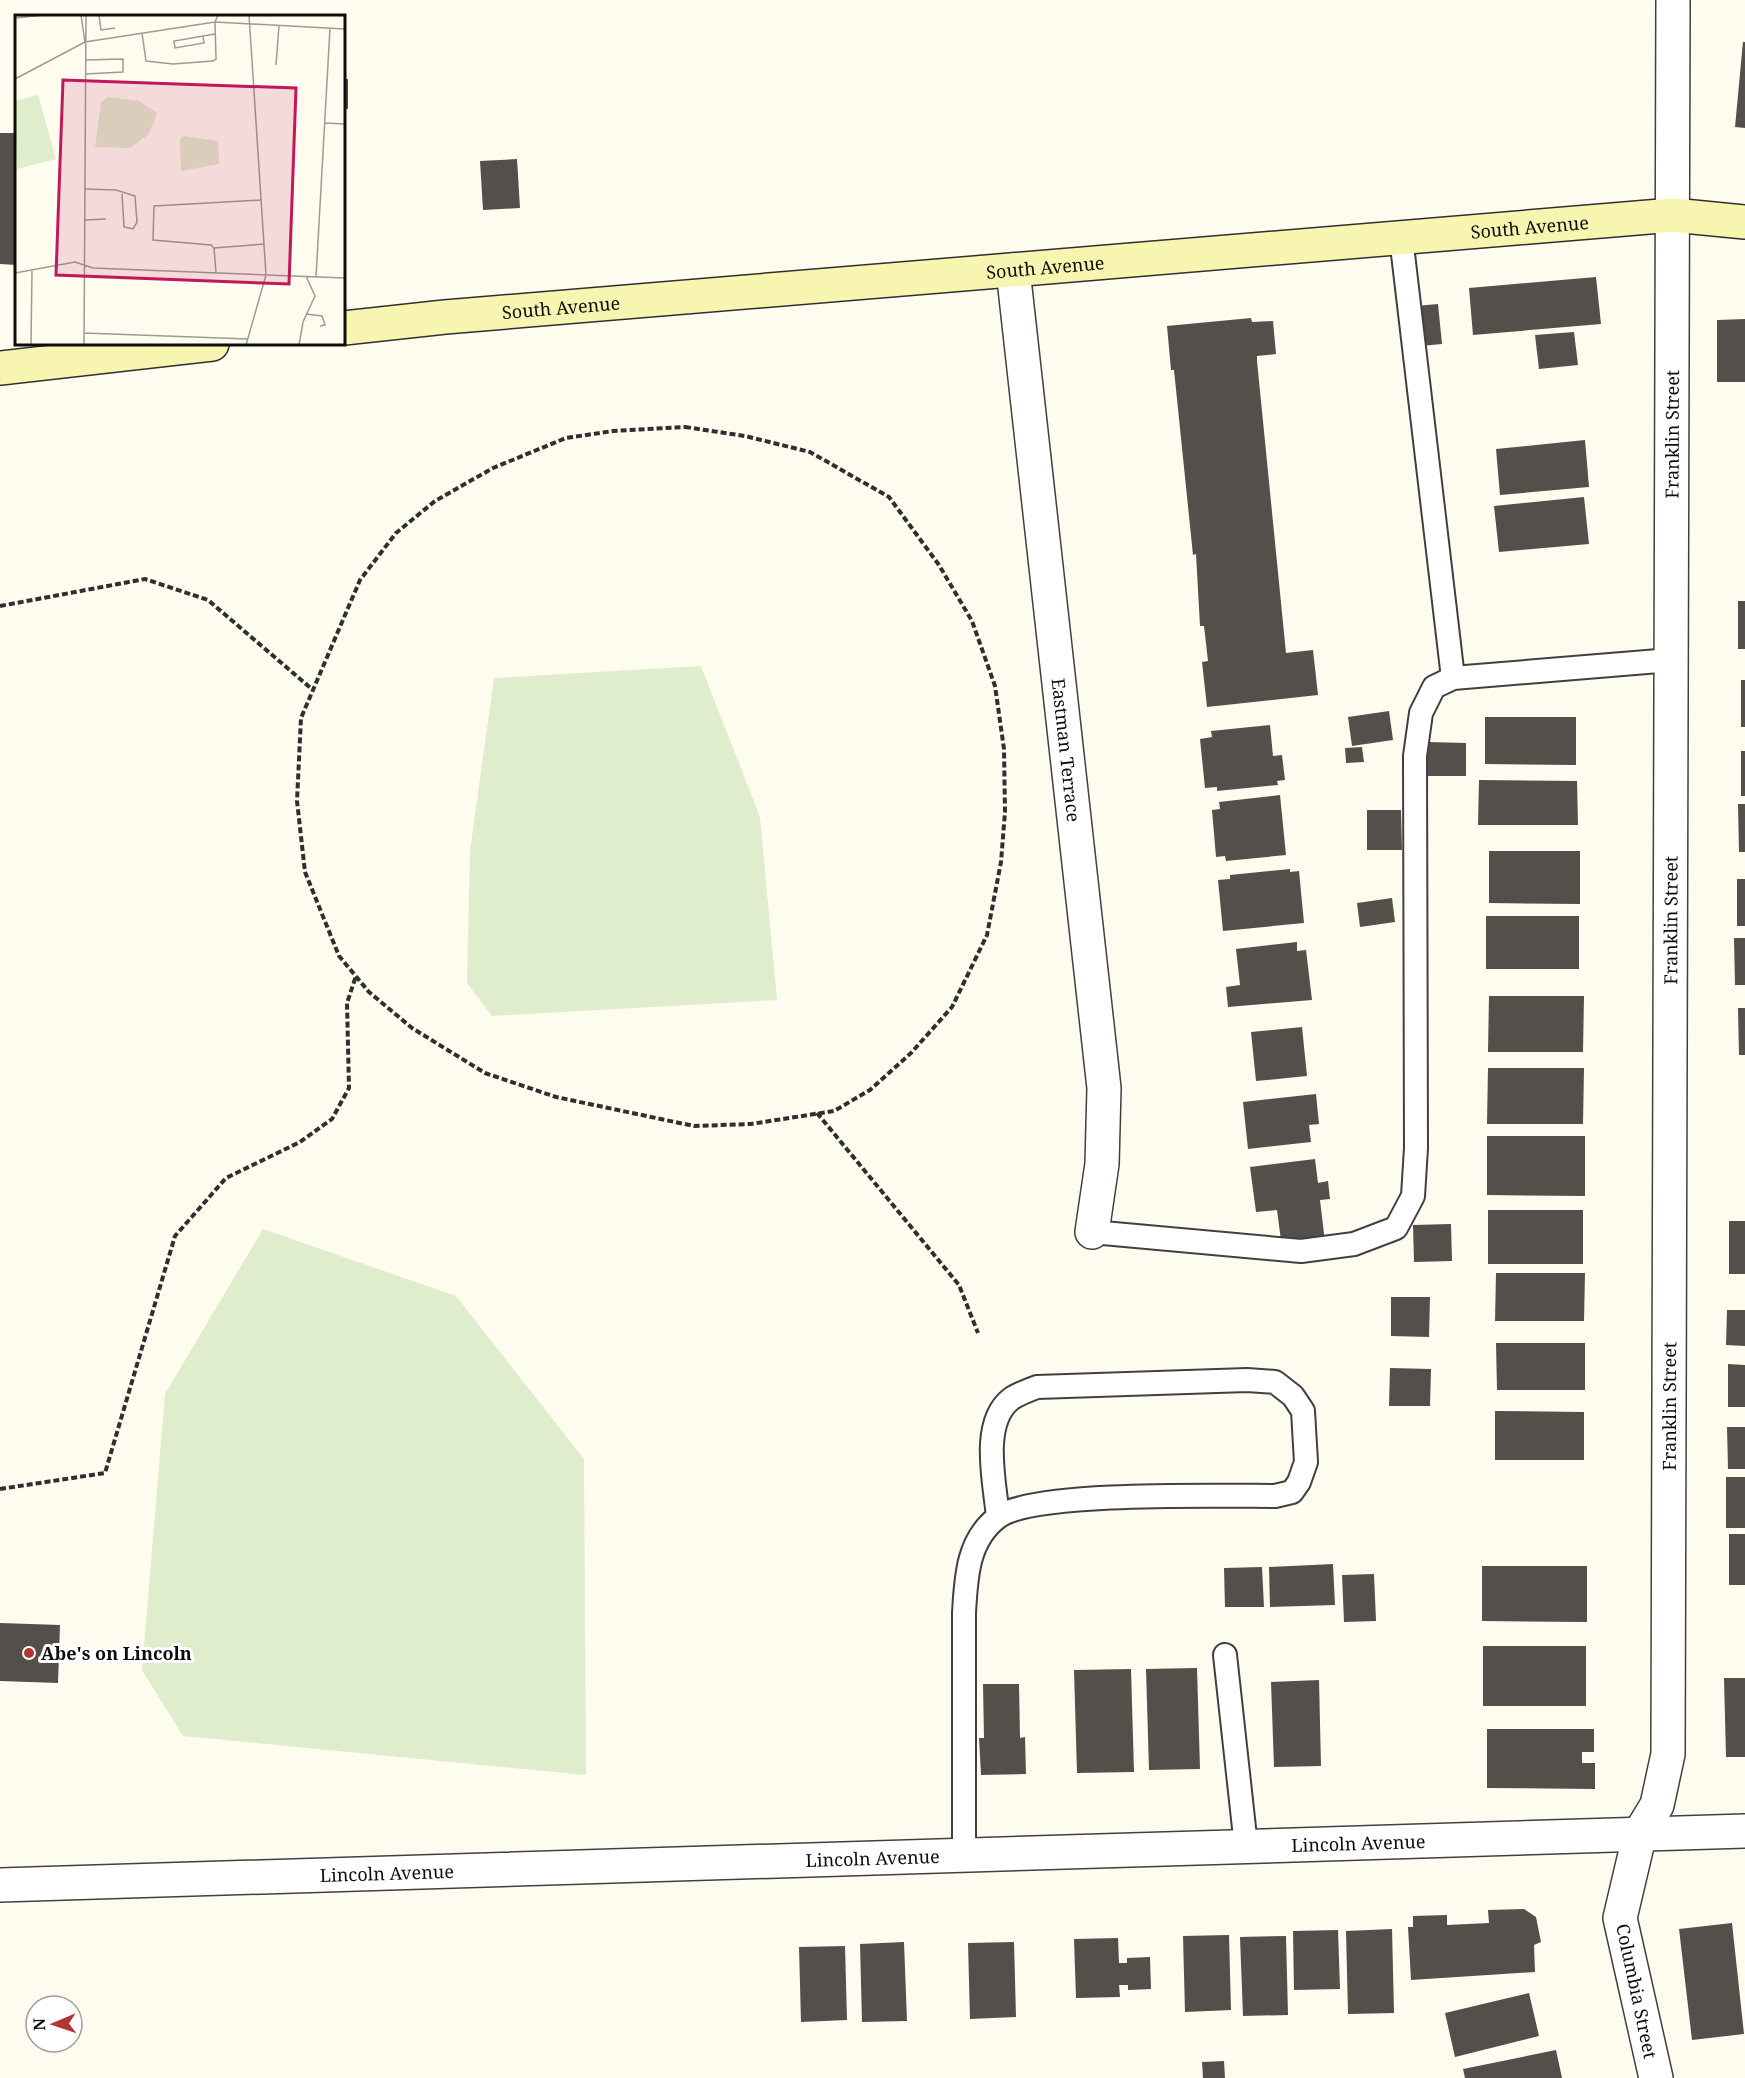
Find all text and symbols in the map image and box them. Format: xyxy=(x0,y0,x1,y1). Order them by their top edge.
inset map xyxy=(15,15,345,345)
street label: South Avenue xyxy=(1470,210,1590,244)
street label: South Avenue xyxy=(985,250,1105,284)
street label: South Avenue xyxy=(501,291,621,324)
street label: Franklin Street xyxy=(1660,370,1684,499)
street label: Eastman Terrace xyxy=(1046,677,1086,823)
street label: Franklin Street xyxy=(1658,856,1683,985)
street label: Franklin Street xyxy=(1657,1342,1681,1471)
place label: Abe's on Lincoln xyxy=(41,1641,192,1665)
marker: Abe's on Lincoln xyxy=(22,1646,36,1660)
street label: Lincoln Avenue xyxy=(1291,1829,1426,1857)
street label: Lincoln Avenue xyxy=(805,1844,940,1872)
street label: Lincoln Avenue xyxy=(319,1859,454,1887)
street label: Columbia Street xyxy=(1611,1921,1663,2061)
north arrow xyxy=(24,1994,84,2054)
text: N xyxy=(28,2017,50,2031)

